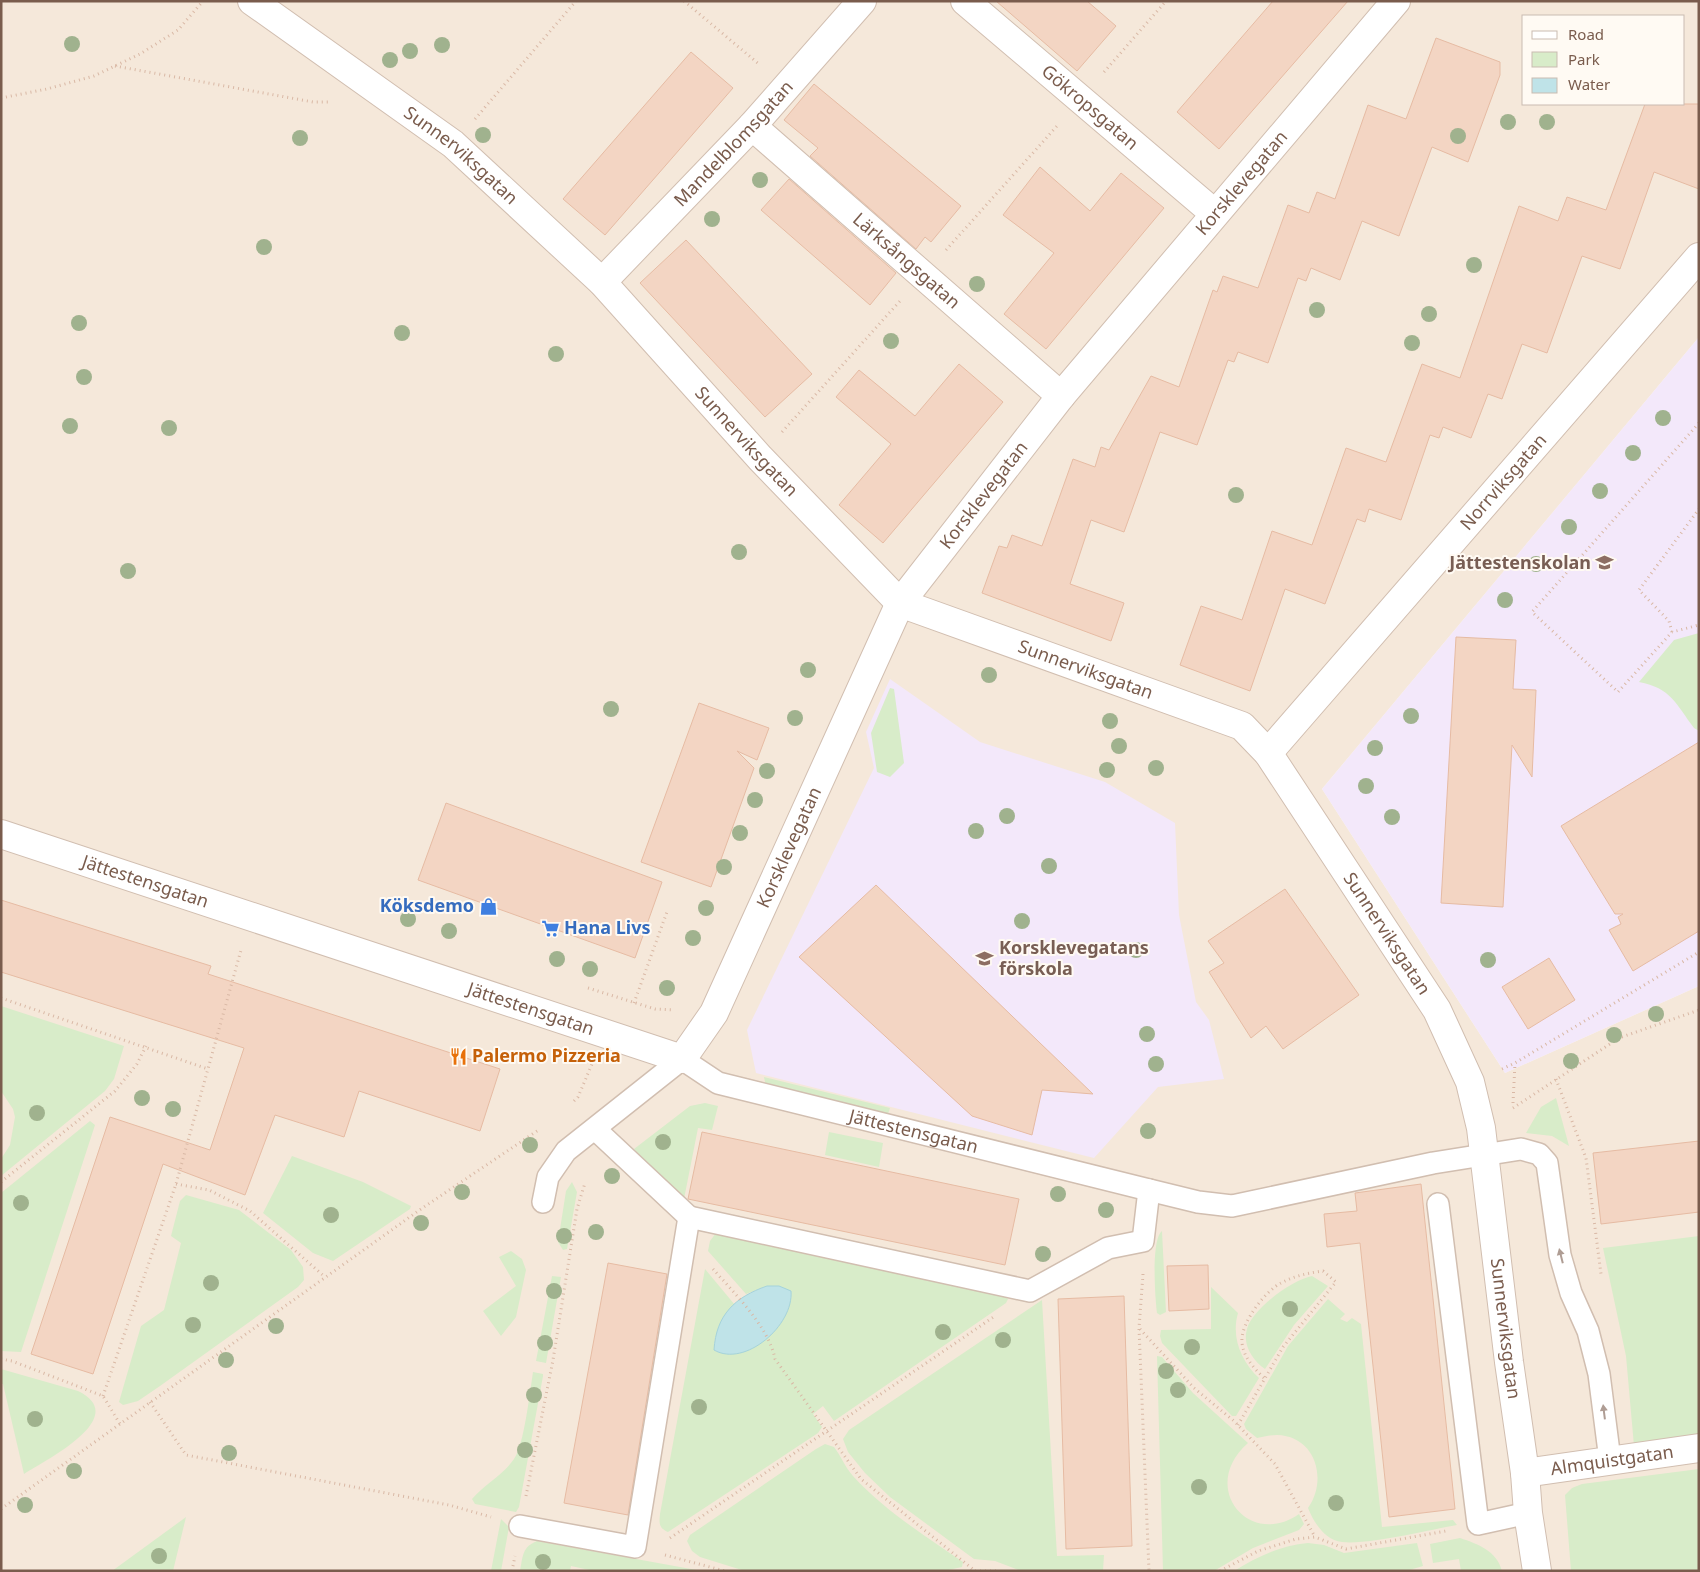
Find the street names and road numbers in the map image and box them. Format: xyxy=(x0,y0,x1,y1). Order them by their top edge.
street label: Gökropsgatan xyxy=(1037,58,1144,155)
street label: Mandelblomsgatan xyxy=(668,75,798,211)
street label: Sunnerviksgatan xyxy=(400,100,524,209)
street label: Korsklevegatan xyxy=(1190,125,1292,240)
street label: Lärksångsgatan xyxy=(848,207,966,314)
street label: Sunnerviksgatan xyxy=(690,381,804,501)
street label: Norrviksgatan xyxy=(1454,428,1551,535)
street label: Korsklevegatan xyxy=(934,436,1033,553)
street label: Sunnerviksgatan xyxy=(1015,633,1157,704)
street label: Korsklevegatan xyxy=(750,783,826,911)
street label: Jättestensgatan xyxy=(77,848,212,913)
street label: Sunnerviksgatan xyxy=(1339,867,1437,999)
street label: Jättestensgatan xyxy=(463,975,598,1040)
street label: Jättestensgatan xyxy=(845,1103,981,1158)
street label: Sunnerviksgatan xyxy=(1486,1257,1527,1401)
street label: Almquistgatan xyxy=(1549,1439,1675,1480)

